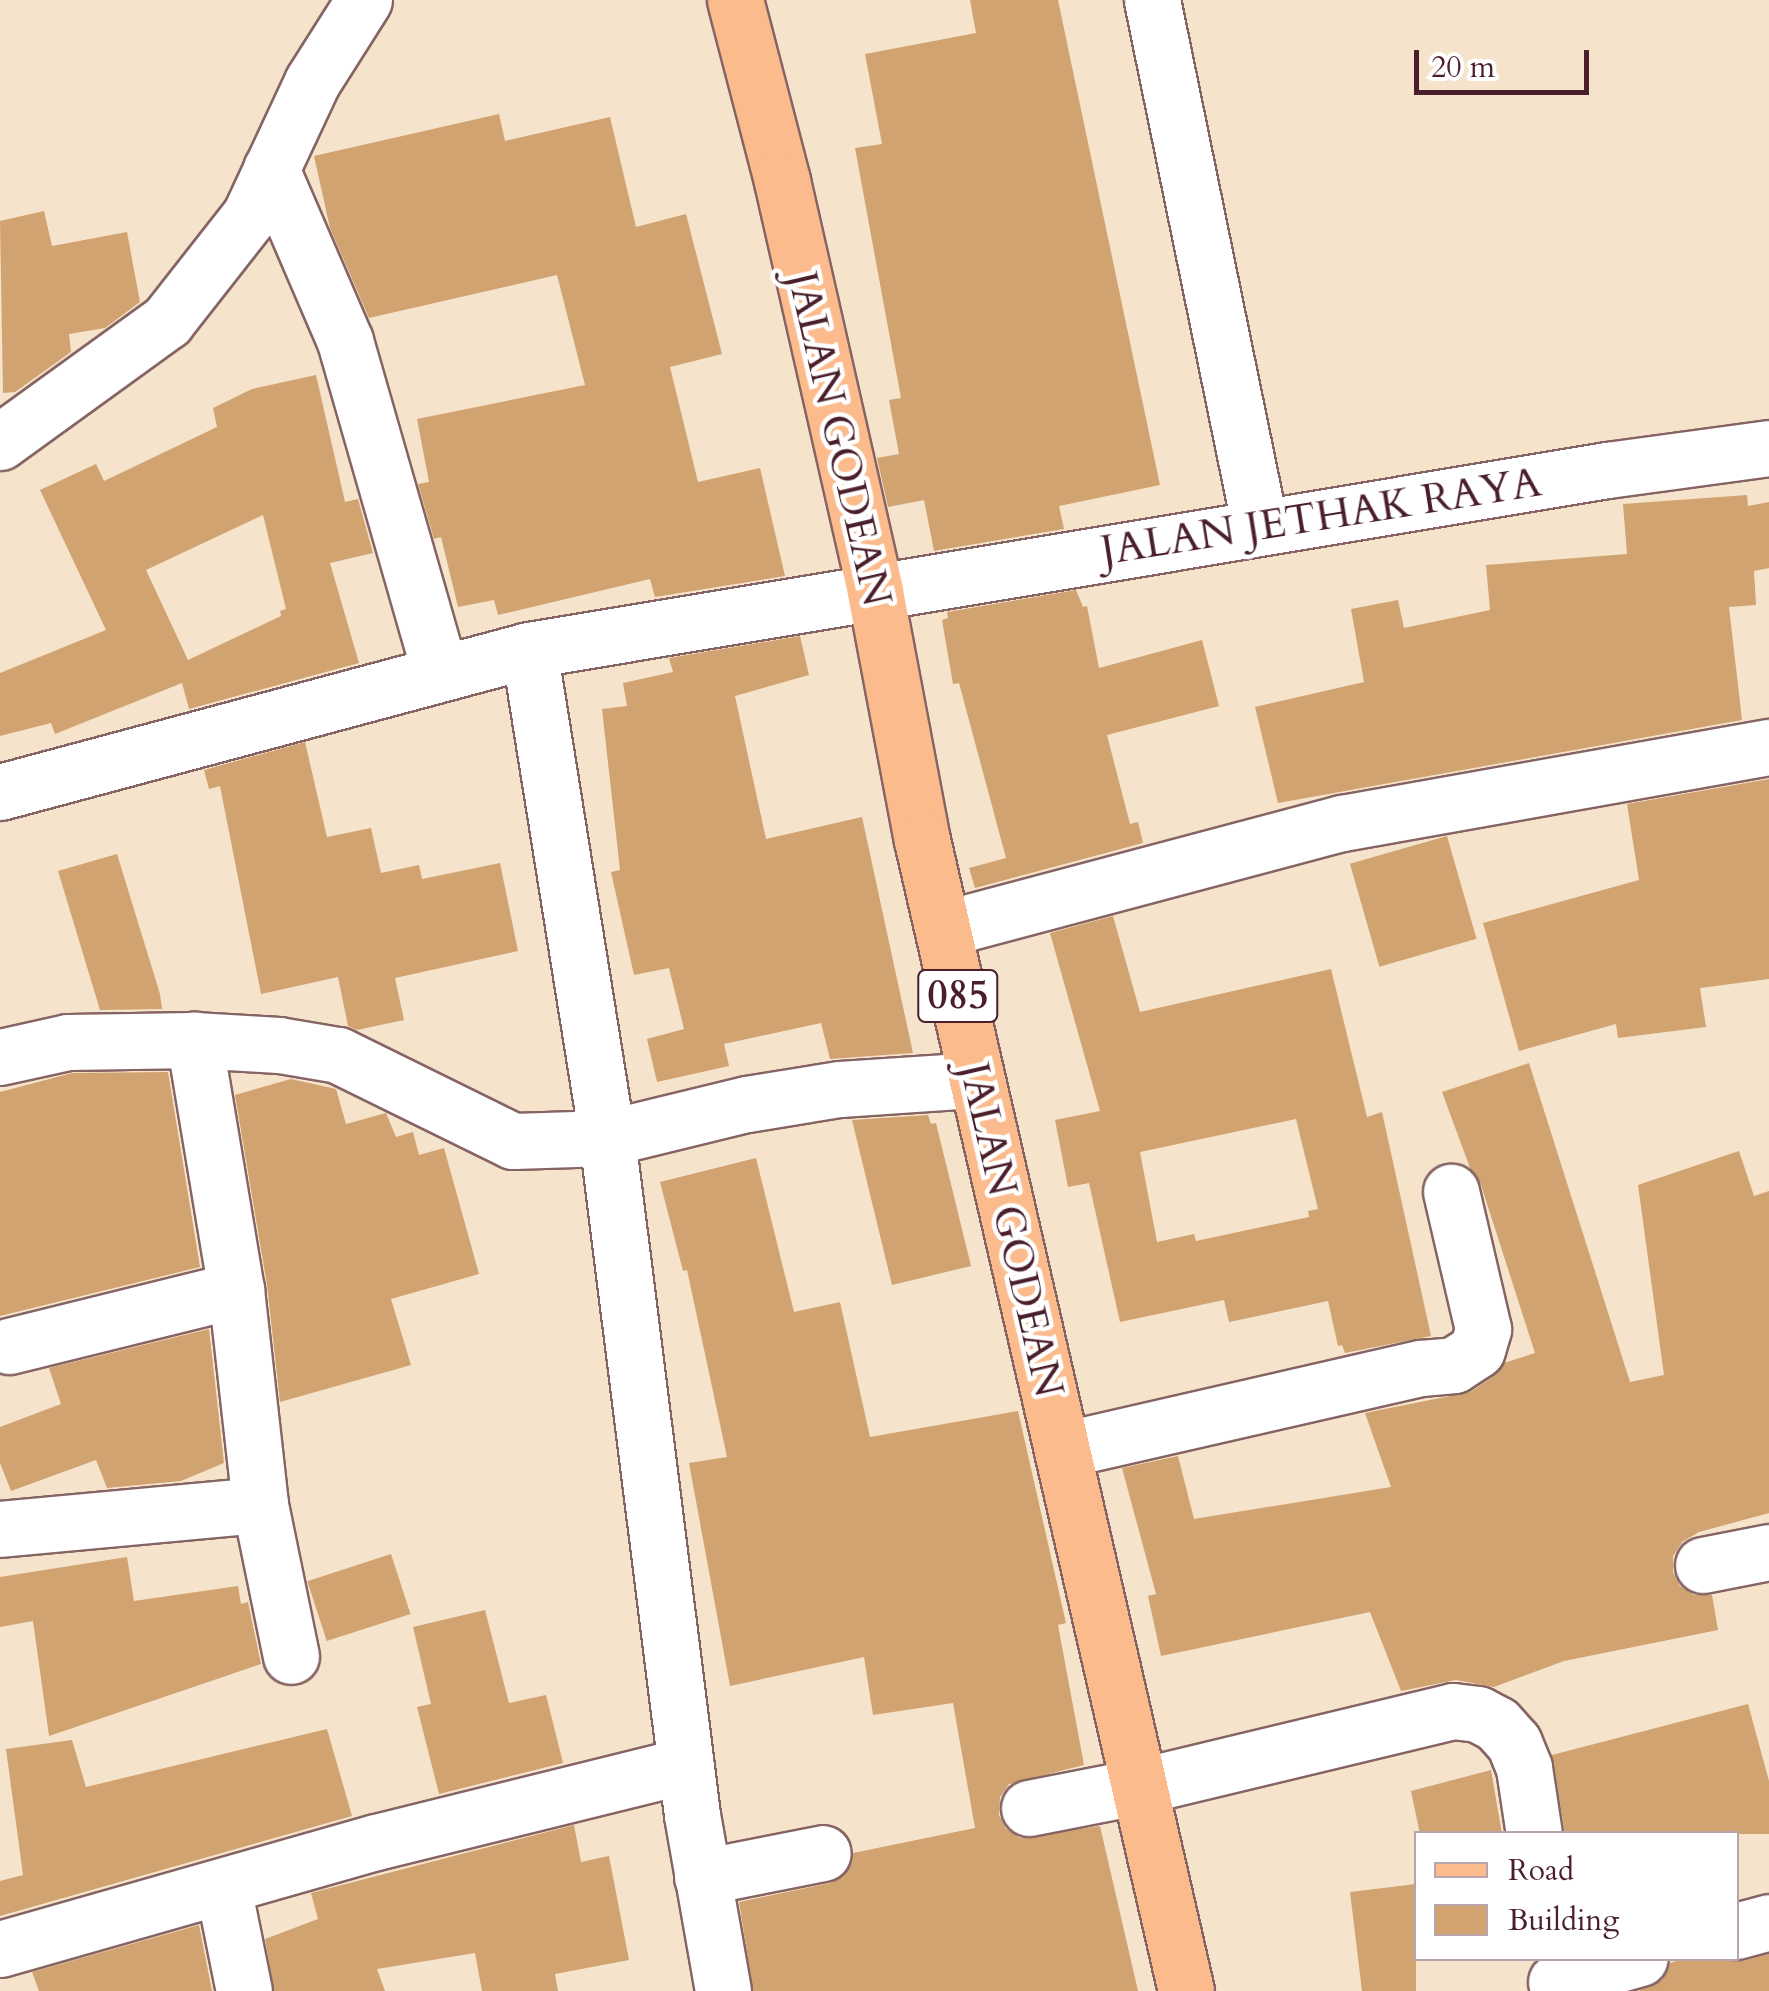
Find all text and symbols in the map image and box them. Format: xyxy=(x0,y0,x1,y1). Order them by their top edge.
scale bar xyxy=(1419,30,1594,92)
text: 20 m xyxy=(1431,47,1495,88)
street label: JALAN GODEAN xyxy=(776,267,902,611)
street label: JALAN JETHAK RAYA xyxy=(1097,457,1545,577)
road number: 085 xyxy=(916,961,1000,1031)
street label: JALAN GODEAN xyxy=(948,1058,1074,1402)
legend xyxy=(1414,1831,1739,1961)
text: Road xyxy=(1508,1850,1574,1891)
text: Building xyxy=(1508,1900,1619,1941)

